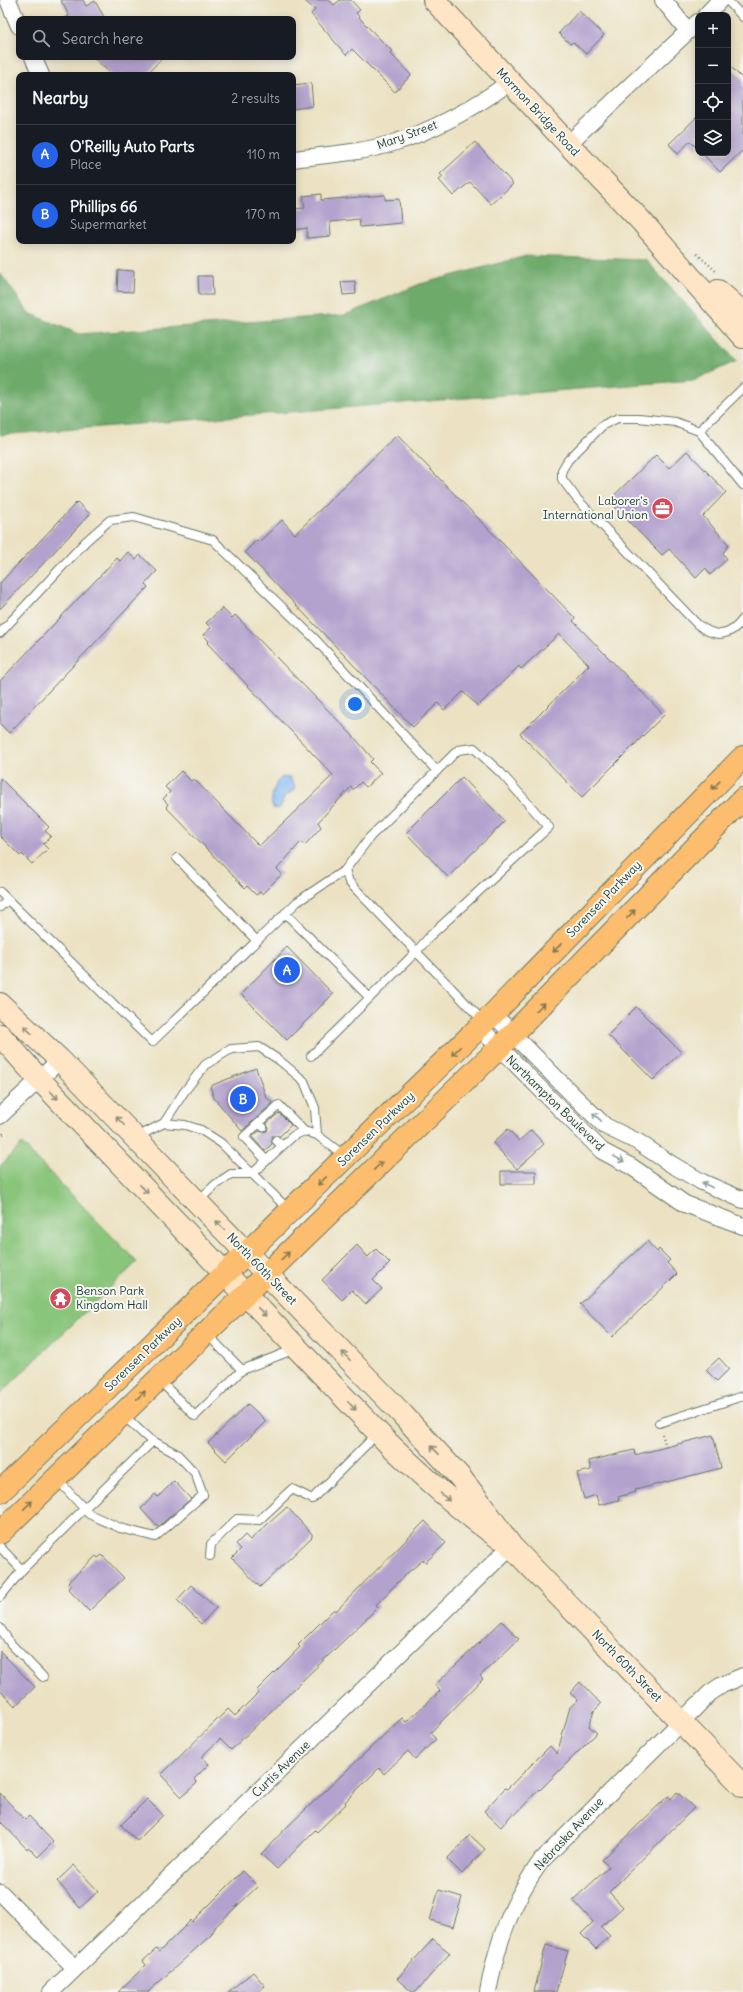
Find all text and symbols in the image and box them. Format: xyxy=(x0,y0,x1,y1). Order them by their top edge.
map controls xyxy=(695,12,731,156)
button: + xyxy=(695,12,731,48)
search box xyxy=(16,16,296,60)
icon: search xyxy=(30,27,52,49)
text: Search here xyxy=(62,29,143,48)
button: − xyxy=(695,48,731,84)
street label: Mormon Bridge Road xyxy=(494,64,583,159)
button: locate xyxy=(695,84,731,120)
text: Nearby xyxy=(32,87,88,109)
text: 2 results xyxy=(231,90,280,107)
street label: Mary Street xyxy=(375,117,439,152)
button: layers xyxy=(695,120,731,156)
text: O'Reilly Auto Parts xyxy=(70,137,195,156)
text: A xyxy=(41,146,49,163)
text: 110 m xyxy=(247,146,280,163)
text: Place xyxy=(70,156,101,173)
text: Phillips 66 xyxy=(70,197,137,216)
text: B xyxy=(41,206,49,223)
text: 170 m xyxy=(245,206,280,223)
text: Supermarket xyxy=(70,216,147,233)
place label: Laborer's International Union xyxy=(543,493,648,522)
office icon: Laborer's International Union xyxy=(650,495,676,521)
your location xyxy=(345,694,365,714)
one-way arrow xyxy=(711,780,721,790)
street label: Sorensen Parkway xyxy=(563,857,644,940)
one-way arrow xyxy=(627,909,636,919)
one-way arrow xyxy=(552,943,562,953)
pin: A xyxy=(274,955,300,985)
one-way arrow xyxy=(536,1002,545,1012)
one-way arrow xyxy=(23,1025,33,1035)
one-way arrow xyxy=(451,1046,461,1056)
street label: Northampton Boulevard xyxy=(503,1052,608,1153)
pin: B xyxy=(230,1084,256,1114)
street label: Sorensen Parkway xyxy=(334,1088,417,1169)
one-way arrow xyxy=(49,1090,59,1100)
one-way arrow xyxy=(591,1113,602,1122)
one-way arrow xyxy=(115,1116,125,1126)
one-way arrow xyxy=(613,1156,625,1164)
one-way arrow xyxy=(373,1161,383,1170)
one-way arrow xyxy=(317,1176,328,1185)
one-way arrow xyxy=(701,1180,713,1188)
one-way arrow xyxy=(139,1184,149,1194)
one-way arrow xyxy=(215,1220,225,1230)
street label: North 60th Street xyxy=(224,1230,301,1308)
one-way arrow xyxy=(280,1251,290,1261)
place label: Benson Park Kingdom Hall xyxy=(76,1283,148,1312)
temple icon: Benson Park Kingdom Hall xyxy=(48,1285,74,1311)
one-way arrow xyxy=(257,1307,267,1317)
street label: Sorensen Parkway xyxy=(101,1313,184,1394)
one-way arrow xyxy=(341,1351,350,1361)
one-way arrow xyxy=(136,1390,146,1400)
one-way arrow xyxy=(348,1401,357,1411)
one-way arrow xyxy=(430,1445,440,1455)
one-way arrow xyxy=(440,1492,451,1501)
one-way arrow xyxy=(23,1500,33,1510)
street label: North 60th Street xyxy=(589,1627,666,1705)
street label: Curtis Avenue xyxy=(249,1737,313,1800)
street label: Nebraska Avenue xyxy=(531,1794,606,1873)

